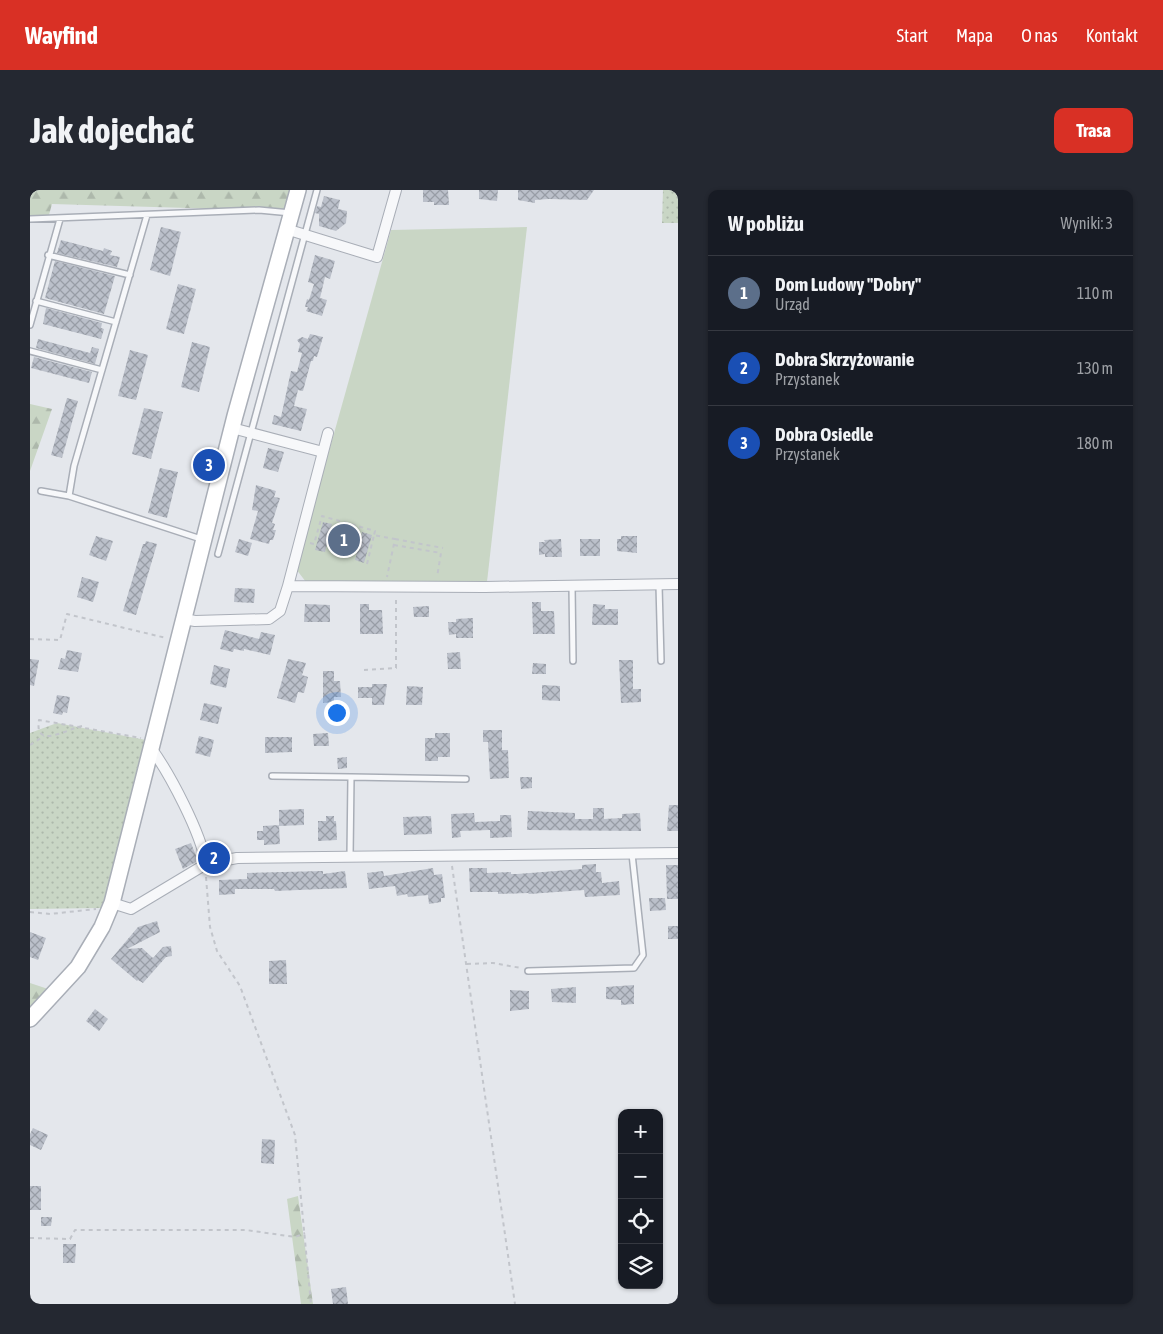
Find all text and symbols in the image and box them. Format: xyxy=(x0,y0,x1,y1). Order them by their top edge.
text: Wayfind xyxy=(25,22,98,49)
text: Start xyxy=(896,25,928,46)
text: Mapa xyxy=(956,25,993,46)
text: O nas xyxy=(1021,25,1058,46)
text: Kontakt xyxy=(1086,25,1138,46)
button: Trasa xyxy=(1054,108,1133,153)
text: Jak dojechać xyxy=(30,110,194,150)
text: W pobliżu xyxy=(728,211,804,235)
text: Wyniki: 3 xyxy=(1061,214,1113,232)
text: Dom Ludowy "Dobry" xyxy=(775,273,921,295)
text: 1 xyxy=(740,284,748,302)
text: 110 m xyxy=(1077,284,1113,302)
text: Urząd xyxy=(775,295,810,313)
text: Dobra Skrzyżowanie xyxy=(775,348,914,370)
text: 2 xyxy=(740,359,748,377)
text: 130 m xyxy=(1077,359,1113,377)
text: Przystanek xyxy=(775,370,840,388)
text: Dobra Osiedle xyxy=(775,423,873,445)
text: 3 xyxy=(740,434,748,452)
text: 180 m xyxy=(1077,434,1113,452)
text: Przystanek xyxy=(775,445,840,463)
pin: 3 xyxy=(193,446,225,484)
pin: 1 xyxy=(328,521,360,559)
your location xyxy=(324,700,350,726)
pin: 2 xyxy=(198,839,230,877)
map controls xyxy=(618,1109,663,1289)
button: + xyxy=(618,1109,663,1154)
button: − xyxy=(618,1154,663,1199)
button: locate xyxy=(618,1199,663,1244)
button: layers xyxy=(618,1244,663,1289)

